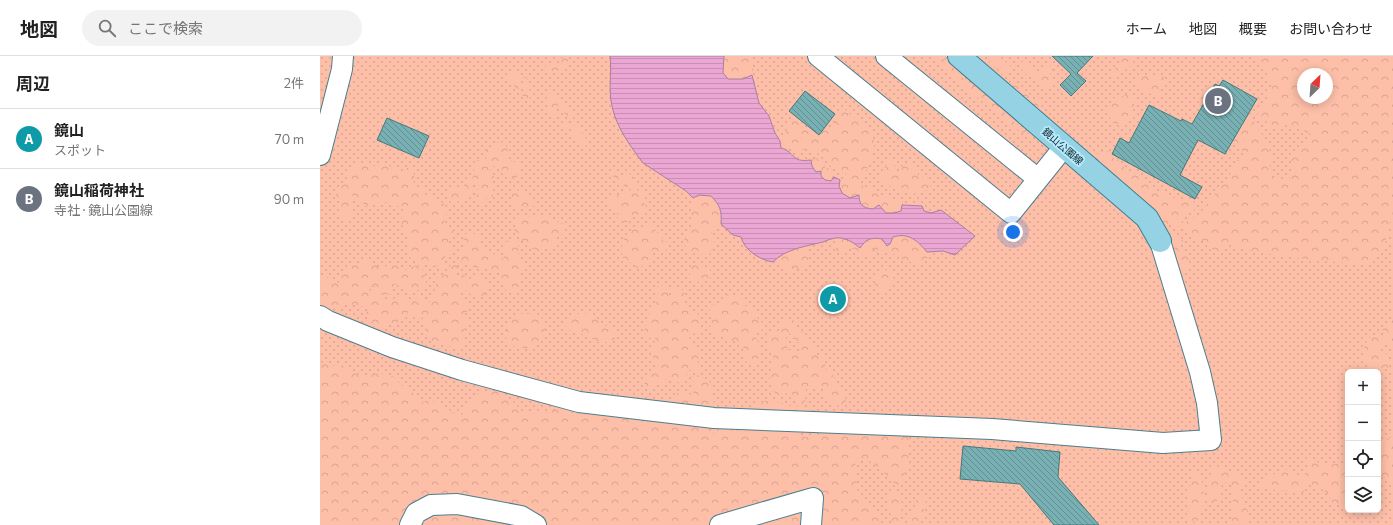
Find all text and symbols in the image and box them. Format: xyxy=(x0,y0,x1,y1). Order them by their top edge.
search box xyxy=(82,10,362,46)
text: 地図 xyxy=(20,17,58,40)
icon: search xyxy=(96,17,118,39)
text: ここで検索 xyxy=(128,19,203,37)
text: ホーム xyxy=(1125,20,1167,37)
text: 地図 xyxy=(1189,20,1217,37)
text: 概要 xyxy=(1239,20,1267,37)
text: お問い合わせ xyxy=(1289,20,1373,37)
north arrow xyxy=(1297,68,1333,104)
text: 周辺 xyxy=(16,73,50,94)
text: 2件 xyxy=(284,75,304,91)
pin: B xyxy=(1205,86,1231,116)
text: 鏡山 xyxy=(54,121,84,139)
street label: 鏡山公園線 xyxy=(1040,125,1086,167)
text: A xyxy=(24,131,34,147)
text: 70 m xyxy=(275,131,304,147)
text: スポット xyxy=(54,142,106,158)
text: 鏡山稲荷神社 xyxy=(54,181,144,199)
text: B xyxy=(25,191,33,207)
text: 90 m xyxy=(274,191,304,207)
text: 寺社 · 鏡山公園線 xyxy=(54,202,153,218)
your location xyxy=(1003,222,1023,242)
pin: A xyxy=(820,284,846,314)
map controls xyxy=(1345,369,1381,513)
button: + xyxy=(1345,369,1381,405)
button: − xyxy=(1345,405,1381,441)
button: locate xyxy=(1345,441,1381,477)
button: layers xyxy=(1345,477,1381,513)

